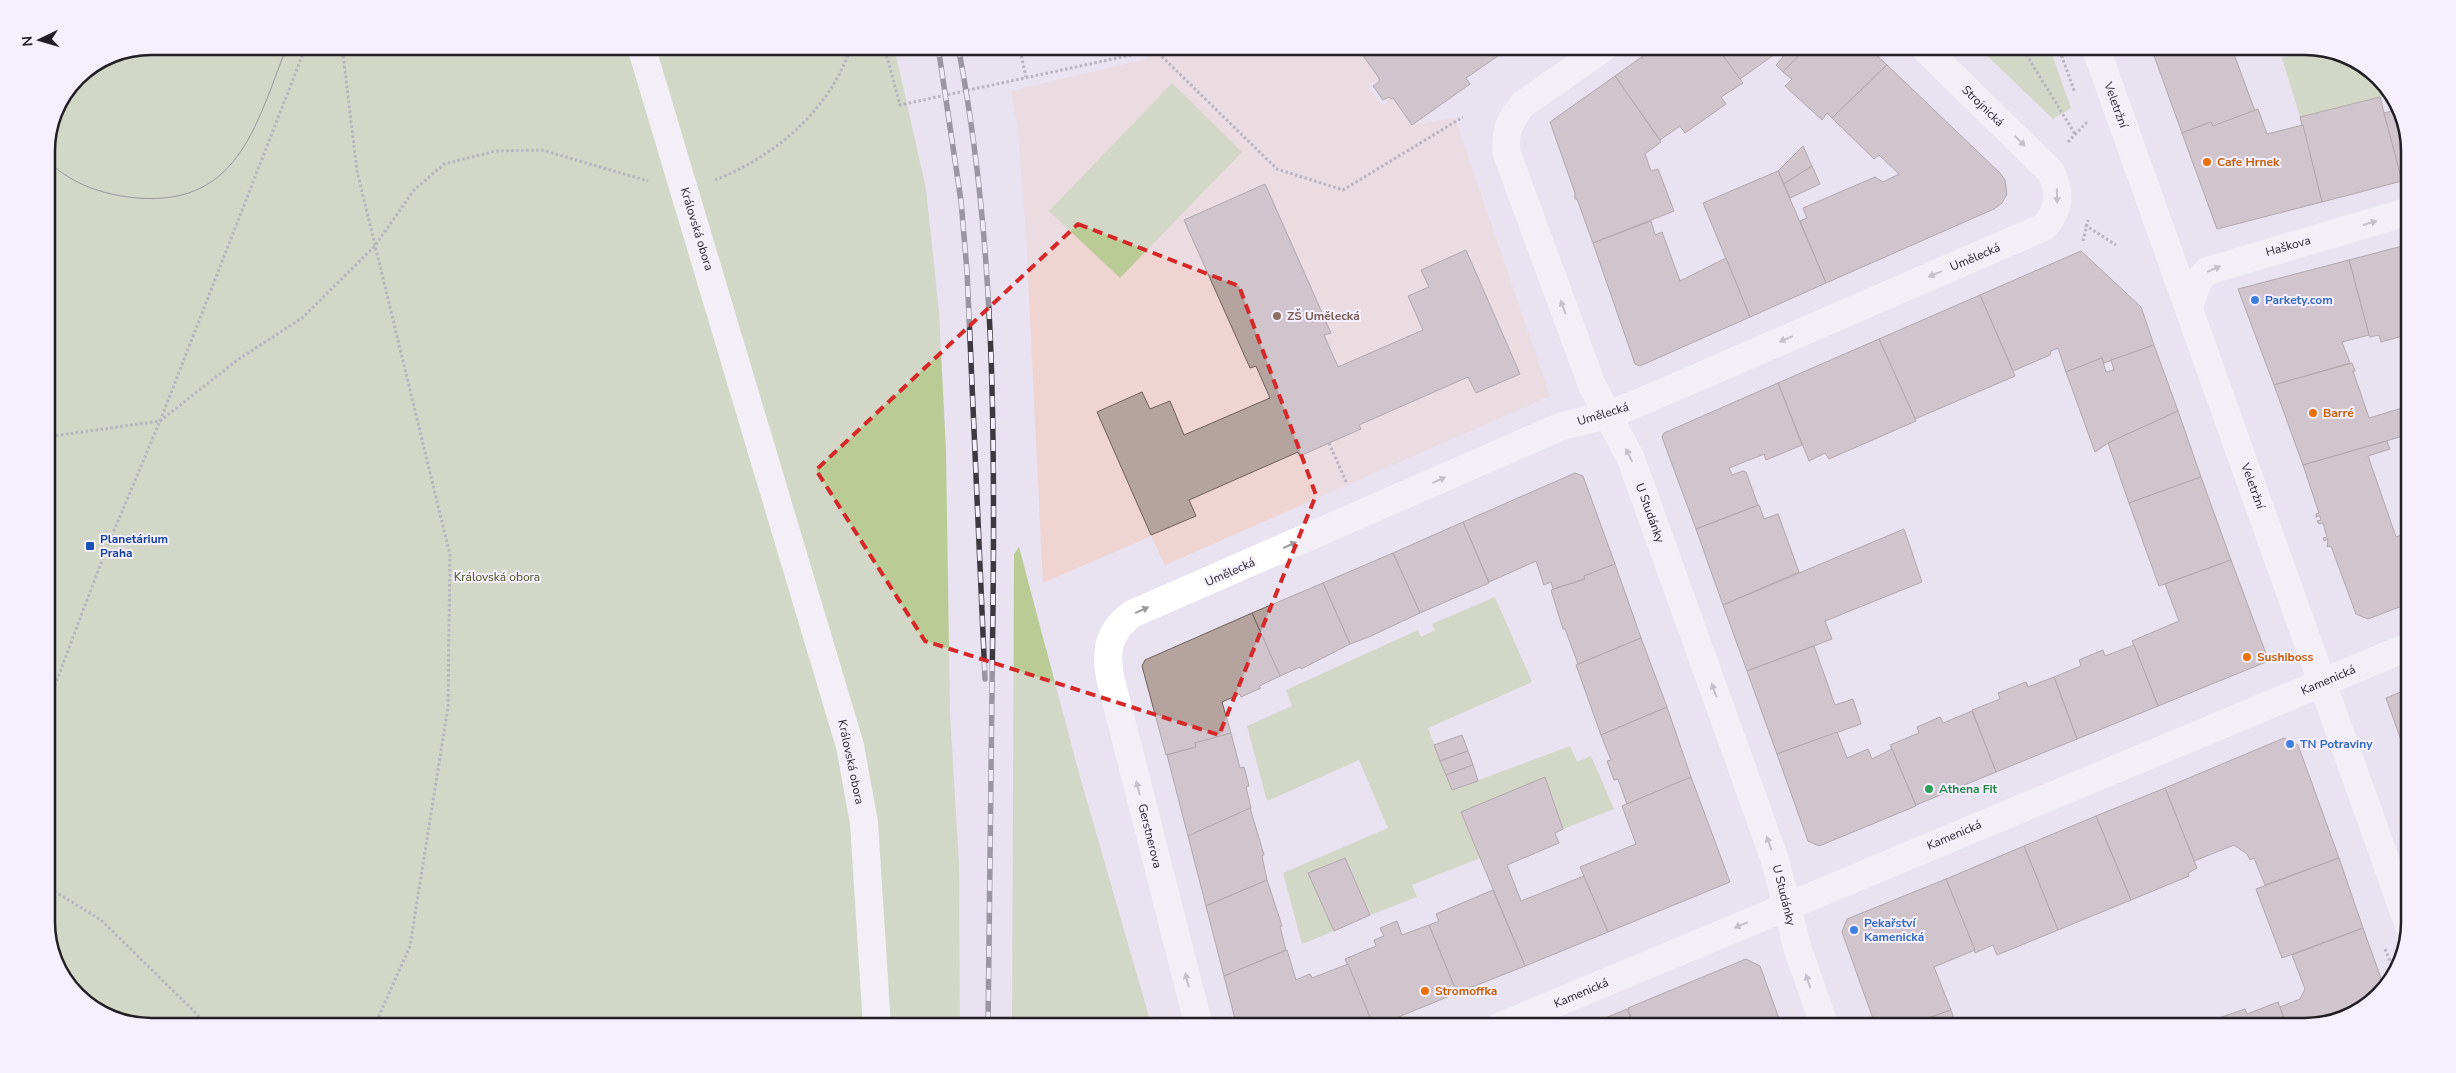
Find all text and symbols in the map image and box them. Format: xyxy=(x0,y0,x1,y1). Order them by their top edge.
north arrow xyxy=(15,15,65,65)
text: N xyxy=(18,35,37,47)
street label: Veletržní xyxy=(2100,79,2132,131)
street label: Strojnická xyxy=(1958,82,2008,130)
one-way arrow xyxy=(2014,135,2026,147)
place label: Cafe Hrnek xyxy=(2217,154,2280,170)
marker: Cafe Hrnek xyxy=(2201,156,2213,168)
street label: Královská obora xyxy=(677,185,717,273)
one-way arrow xyxy=(2053,188,2061,204)
one-way arrow xyxy=(2362,218,2377,226)
street label: Haškova xyxy=(2264,232,2312,260)
street label: Umělecká xyxy=(1947,239,2003,275)
one-way arrow xyxy=(2207,264,2221,272)
one-way arrow xyxy=(1928,271,1942,279)
place label: Parkety.com xyxy=(2265,292,2333,308)
marker: Parkety.com xyxy=(2249,294,2261,306)
one-way arrow xyxy=(1559,299,1566,314)
place label: ZŠ Umělecká xyxy=(1287,308,1360,324)
marker: ZŠ Umělecká xyxy=(1271,310,1283,322)
one-way arrow xyxy=(1779,335,1793,343)
street label: Umělecká xyxy=(1575,399,1631,429)
place label: Barré xyxy=(2323,405,2354,421)
marker: Barré xyxy=(2307,407,2319,419)
one-way arrow xyxy=(1624,448,1632,462)
street label: Veletržní xyxy=(2237,460,2269,512)
one-way arrow xyxy=(1432,475,1446,483)
street label: U Studánky xyxy=(1632,481,1668,546)
place label: Planetárium Praha xyxy=(100,531,168,561)
marker: Planetárium Praha xyxy=(84,540,96,552)
one-way arrow xyxy=(1283,541,1297,549)
street label: Umělecká xyxy=(1202,554,1258,590)
park label: Královská obora xyxy=(454,569,540,585)
one-way arrow xyxy=(1135,606,1149,614)
place label: Sushiboss xyxy=(2257,649,2313,665)
marker: Sushiboss xyxy=(2241,651,2253,663)
street label: Kamenická xyxy=(2298,661,2358,699)
one-way arrow xyxy=(1710,682,1718,697)
street label: Královská obora xyxy=(834,718,868,806)
place label: TN Potraviny xyxy=(2300,736,2373,752)
marker: TN Potraviny xyxy=(2284,738,2296,750)
one-way arrow xyxy=(1134,781,1142,796)
place label: Athena Fit xyxy=(1939,781,1998,797)
marker: Athena Fit xyxy=(1923,783,1935,795)
street label: Gerstnerova xyxy=(1134,802,1166,870)
street label: Kamenická xyxy=(1924,816,1984,854)
one-way arrow xyxy=(1765,835,1773,850)
street label: U Studánky xyxy=(1769,863,1799,928)
place label: Pekařství Kamenická xyxy=(1864,915,1924,945)
one-way arrow xyxy=(1734,922,1748,930)
marker: Pekařství Kamenická xyxy=(1848,924,1860,936)
one-way arrow xyxy=(1183,972,1191,987)
one-way arrow xyxy=(1804,973,1812,988)
street label: Kamenická xyxy=(1551,974,1611,1012)
place label: Stromoffka xyxy=(1435,983,1497,999)
marker: Stromoffka xyxy=(1419,985,1431,997)

